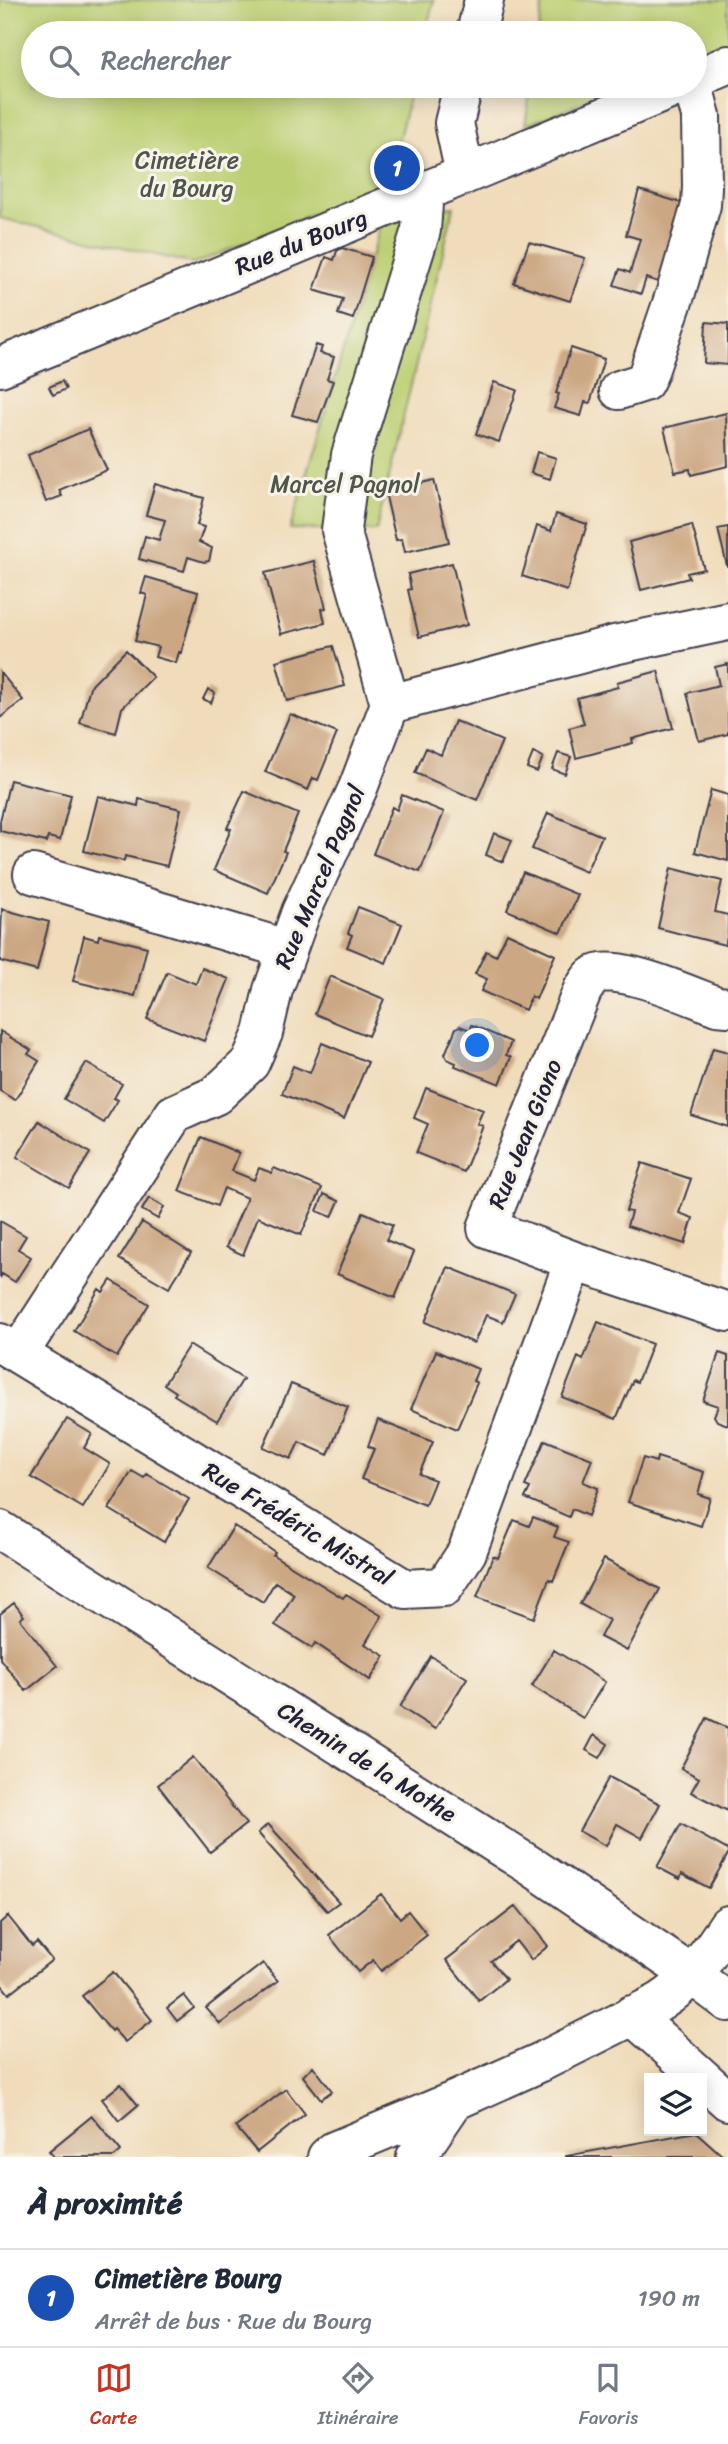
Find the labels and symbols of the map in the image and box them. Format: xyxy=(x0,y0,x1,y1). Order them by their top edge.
park label: Cimetière du Bourg xyxy=(135,139,239,209)
pin: 1 xyxy=(374,142,420,194)
street label: Rue du Bourg xyxy=(228,196,374,288)
park label: Marcel Pagnol xyxy=(270,463,421,505)
street label: Rue Marcel Pagnol xyxy=(262,777,378,976)
your location xyxy=(460,1028,494,1062)
street label: Rue Jean Giono xyxy=(476,1053,574,1215)
street label: Rue Frédéric Mistral xyxy=(194,1450,403,1598)
street label: Chemin de la Mothe xyxy=(269,1690,466,1834)

